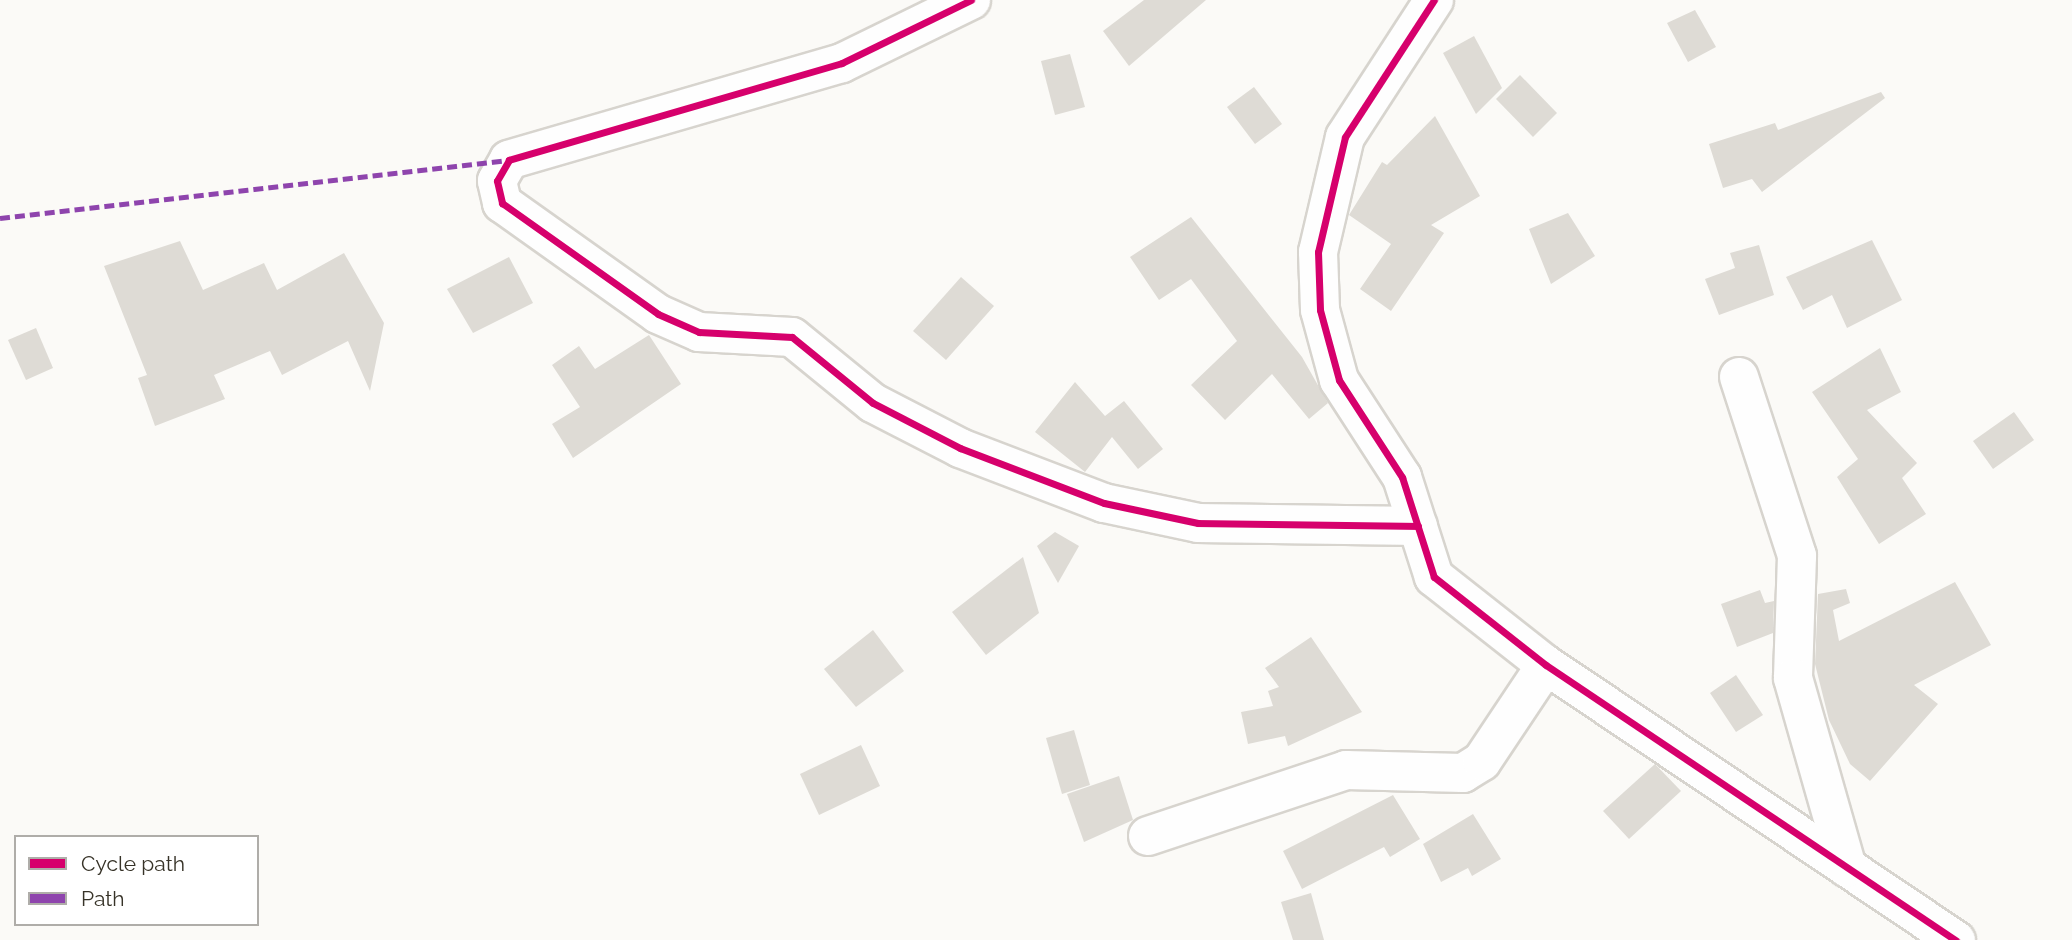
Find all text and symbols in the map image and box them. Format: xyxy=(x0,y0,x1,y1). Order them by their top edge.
legend xyxy=(14,835,259,926)
text: Cycle path xyxy=(81,851,185,876)
text: Path xyxy=(81,886,125,911)

